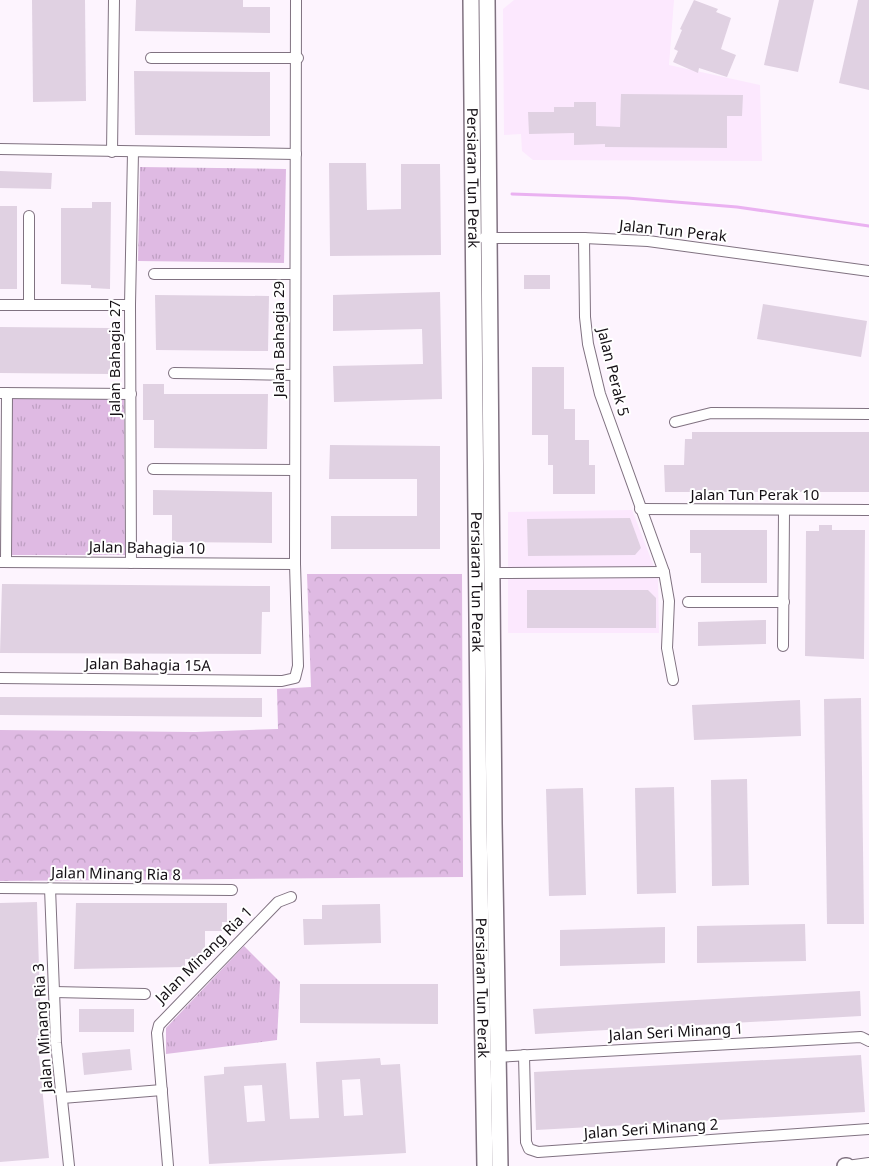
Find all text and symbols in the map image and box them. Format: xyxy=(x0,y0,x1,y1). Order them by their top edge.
street label: Persiaran Tun Perak xyxy=(463,108,484,248)
street label: Jalan Tun Perak xyxy=(616,214,728,246)
street label: Jalan Bahagia 29 xyxy=(268,281,288,399)
street label: Jalan Bahagia 27 xyxy=(104,300,124,418)
street label: Jalan Perak 5 xyxy=(593,324,635,418)
street label: Jalan Tun Perak 10 xyxy=(689,484,819,504)
street label: Persiaran Tun Perak xyxy=(467,512,488,652)
street label: Jalan Bahagia 10 xyxy=(87,536,205,558)
street label: Jalan Bahagia 15A xyxy=(83,653,212,675)
street label: Jalan Minang Ria 8 xyxy=(49,862,181,884)
street label: Jalan Minang Ria 1 xyxy=(149,901,256,1009)
street label: Persiaran Tun Perak xyxy=(472,917,494,1058)
street label: Jalan Minang Ria 3 xyxy=(28,963,57,1095)
street label: Jalan Seri Minang 1 xyxy=(606,1017,744,1045)
street label: Jalan Seri Minang 2 xyxy=(581,1113,719,1143)

